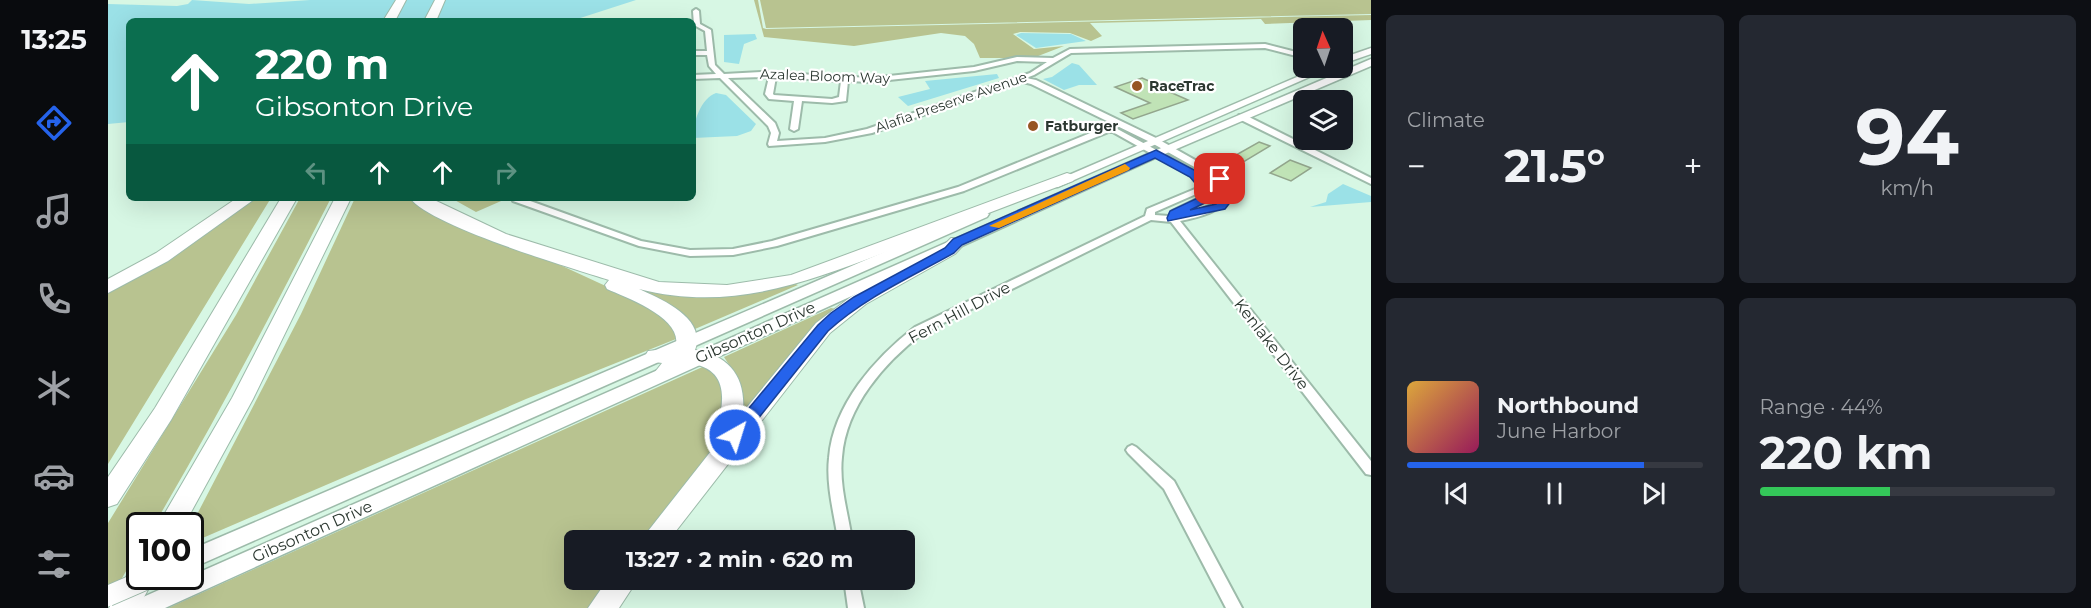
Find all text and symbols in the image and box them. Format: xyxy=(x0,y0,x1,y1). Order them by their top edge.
north arrow xyxy=(1293,18,1353,78)
map controls xyxy=(1293,18,1353,150)
text: 13:25 xyxy=(21,23,87,56)
text: 220 m xyxy=(255,38,389,90)
icon: ahead xyxy=(156,42,234,120)
street label: Azalea Bloom Way xyxy=(760,65,891,87)
street label: Alafia Preserve Avenue xyxy=(873,68,1029,136)
place label: RaceTrac xyxy=(1149,77,1215,95)
marker: RaceTrac xyxy=(1130,79,1144,93)
text: 94 xyxy=(1856,89,1959,185)
text: Gibsonton Drive xyxy=(255,90,473,123)
button: layers xyxy=(1293,90,1353,150)
icon: directions xyxy=(33,102,75,144)
text: Climate xyxy=(1407,108,1485,132)
place label: Fatburger xyxy=(1045,117,1118,135)
marker: Fatburger xyxy=(1026,119,1040,133)
text: 21.5° xyxy=(1504,138,1605,193)
text: − xyxy=(1407,146,1426,186)
text: + xyxy=(1684,146,1703,186)
pin xyxy=(1194,153,1245,204)
icon: left xyxy=(300,156,333,189)
icon: ahead xyxy=(363,156,396,189)
icon: ahead xyxy=(426,156,459,189)
icon: right xyxy=(489,156,522,189)
icon: arrive xyxy=(1203,162,1236,195)
text: km/h xyxy=(1881,176,1934,200)
icon: music xyxy=(33,190,75,232)
icon: phone xyxy=(33,278,75,320)
street label: Fern Hill Drive xyxy=(905,278,1014,347)
street label: Kenlake Drive xyxy=(1230,295,1313,394)
street label: Gibsonton Drive xyxy=(692,297,818,367)
icon: climate xyxy=(33,367,75,409)
text: Northbound xyxy=(1497,392,1639,419)
text: Range · 44% xyxy=(1760,395,1883,419)
position arrow xyxy=(703,403,767,467)
text: June Harbor xyxy=(1497,419,1621,443)
text: 220 km xyxy=(1760,425,1932,480)
icon: car xyxy=(33,455,75,497)
icon: previous xyxy=(1440,477,1473,510)
icon: pause xyxy=(1538,477,1571,510)
icon: next xyxy=(1637,477,1670,510)
street label: Gibsonton Drive xyxy=(249,496,375,566)
speed limit sign: 100 xyxy=(126,512,204,590)
icon: filters xyxy=(33,543,75,585)
text: 13:27 · 2 min · 620 m xyxy=(626,546,853,573)

